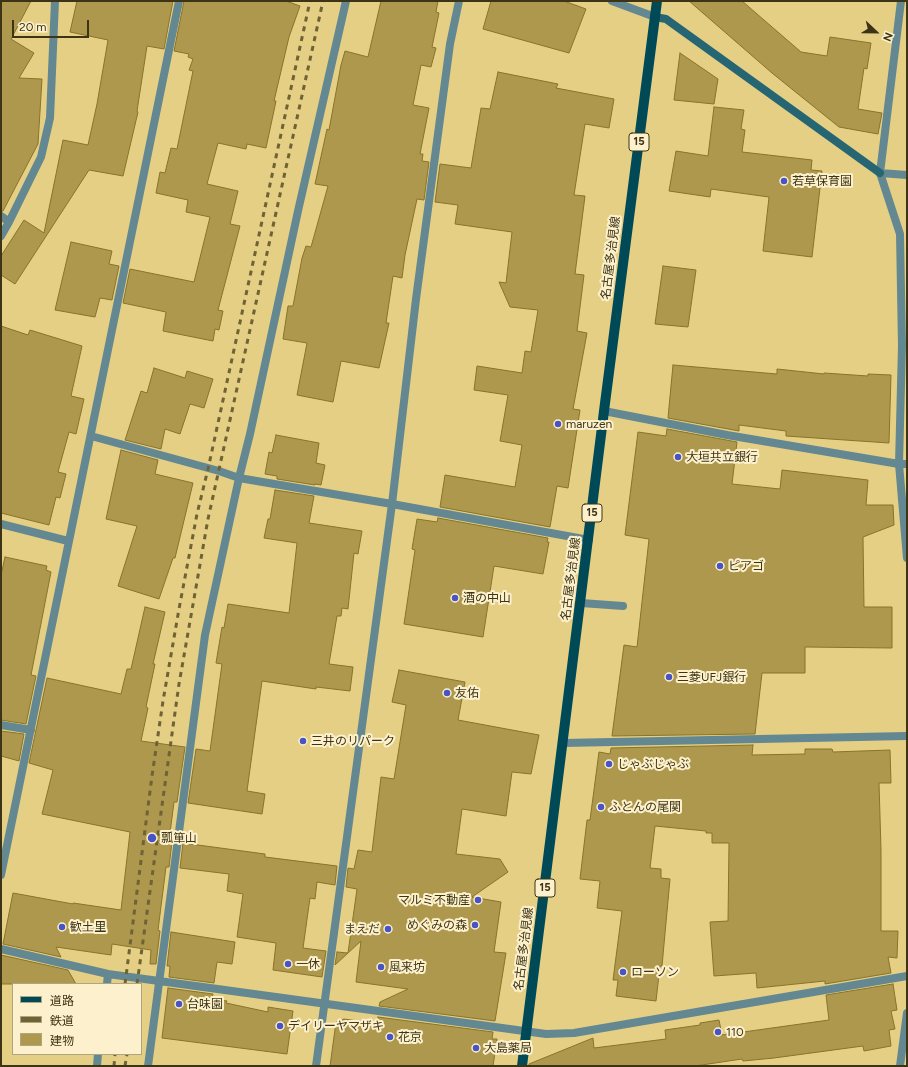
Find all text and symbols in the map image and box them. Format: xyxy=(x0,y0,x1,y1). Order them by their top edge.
scale bar xyxy=(14,12,91,38)
north arrow xyxy=(856,12,896,52)
text: 20 m xyxy=(19,20,47,34)
text: N xyxy=(880,30,895,43)
road number: 15 xyxy=(629,133,649,151)
place label: 若草保育園 xyxy=(792,174,852,188)
marker: 若草保育園 xyxy=(779,176,789,186)
street label: 名古屋多治見線 xyxy=(599,215,623,301)
place label: maruzen xyxy=(566,417,612,431)
marker: maruzen xyxy=(553,419,563,429)
place label: 大垣共立銀行 xyxy=(686,450,758,464)
marker: 大垣共立銀行 xyxy=(673,452,683,462)
road number: 15 xyxy=(582,504,602,522)
street label: 名古屋多治見線 xyxy=(559,536,583,622)
place label: ピアゴ xyxy=(728,559,764,573)
marker: ピアゴ xyxy=(715,561,725,571)
place label: 酒の中山 xyxy=(463,591,511,605)
marker: 酒の中山 xyxy=(450,593,460,603)
place label: 三菱UFJ銀行 xyxy=(677,670,746,684)
marker: 三菱UFJ銀行 xyxy=(664,672,674,682)
place label: 友佑 xyxy=(455,686,479,700)
marker: 友佑 xyxy=(442,688,452,698)
place label: 三井のリパーク xyxy=(311,734,395,748)
marker: 三井のリパーク xyxy=(298,736,308,746)
place label: じゃぶじゃぶ xyxy=(617,757,689,771)
marker: じゃぶじゃぶ xyxy=(604,759,614,769)
place label: ふとんの尾関 xyxy=(609,800,681,814)
marker: ふとんの尾関 xyxy=(596,802,606,812)
place label: 瓢箪山 xyxy=(161,831,197,845)
marker: 瓢箪山 xyxy=(146,832,158,844)
road number: 15 xyxy=(535,879,555,897)
place label: マルミ不動産 xyxy=(398,893,470,907)
marker: マルミ不動産 xyxy=(473,895,483,905)
street label: 名古屋多治見線 xyxy=(512,906,536,992)
place label: めぐみの森 xyxy=(407,918,467,932)
place label: 歓土里 xyxy=(70,920,106,934)
marker: めぐみの森 xyxy=(470,920,480,930)
marker: 歓土里 xyxy=(57,922,67,932)
place label: まえだ xyxy=(344,922,380,936)
marker: まえだ xyxy=(383,924,393,934)
place label: 一休 xyxy=(296,957,320,971)
marker: 一休 xyxy=(283,959,293,969)
place label: 風来坊 xyxy=(389,960,425,974)
marker: 風来坊 xyxy=(376,962,386,972)
place label: ローソン xyxy=(631,965,679,979)
marker: ローソン xyxy=(618,967,628,977)
legend xyxy=(12,983,142,1055)
text: 道路 xyxy=(50,994,74,1008)
place label: 台味園 xyxy=(187,997,223,1011)
marker: 台味園 xyxy=(174,999,184,1009)
text: 鉄道 xyxy=(50,1014,74,1028)
place label: デイリーヤマザキ xyxy=(288,1019,384,1033)
marker: デイリーヤマザキ xyxy=(275,1021,285,1031)
place label: 110 xyxy=(726,1025,744,1039)
marker: 110 xyxy=(713,1027,723,1037)
place label: 花京 xyxy=(398,1030,422,1044)
marker: 花京 xyxy=(385,1032,395,1042)
text: 建物 xyxy=(50,1034,74,1048)
place label: 大島薬局 xyxy=(484,1041,532,1055)
marker: 大島薬局 xyxy=(471,1043,481,1053)

